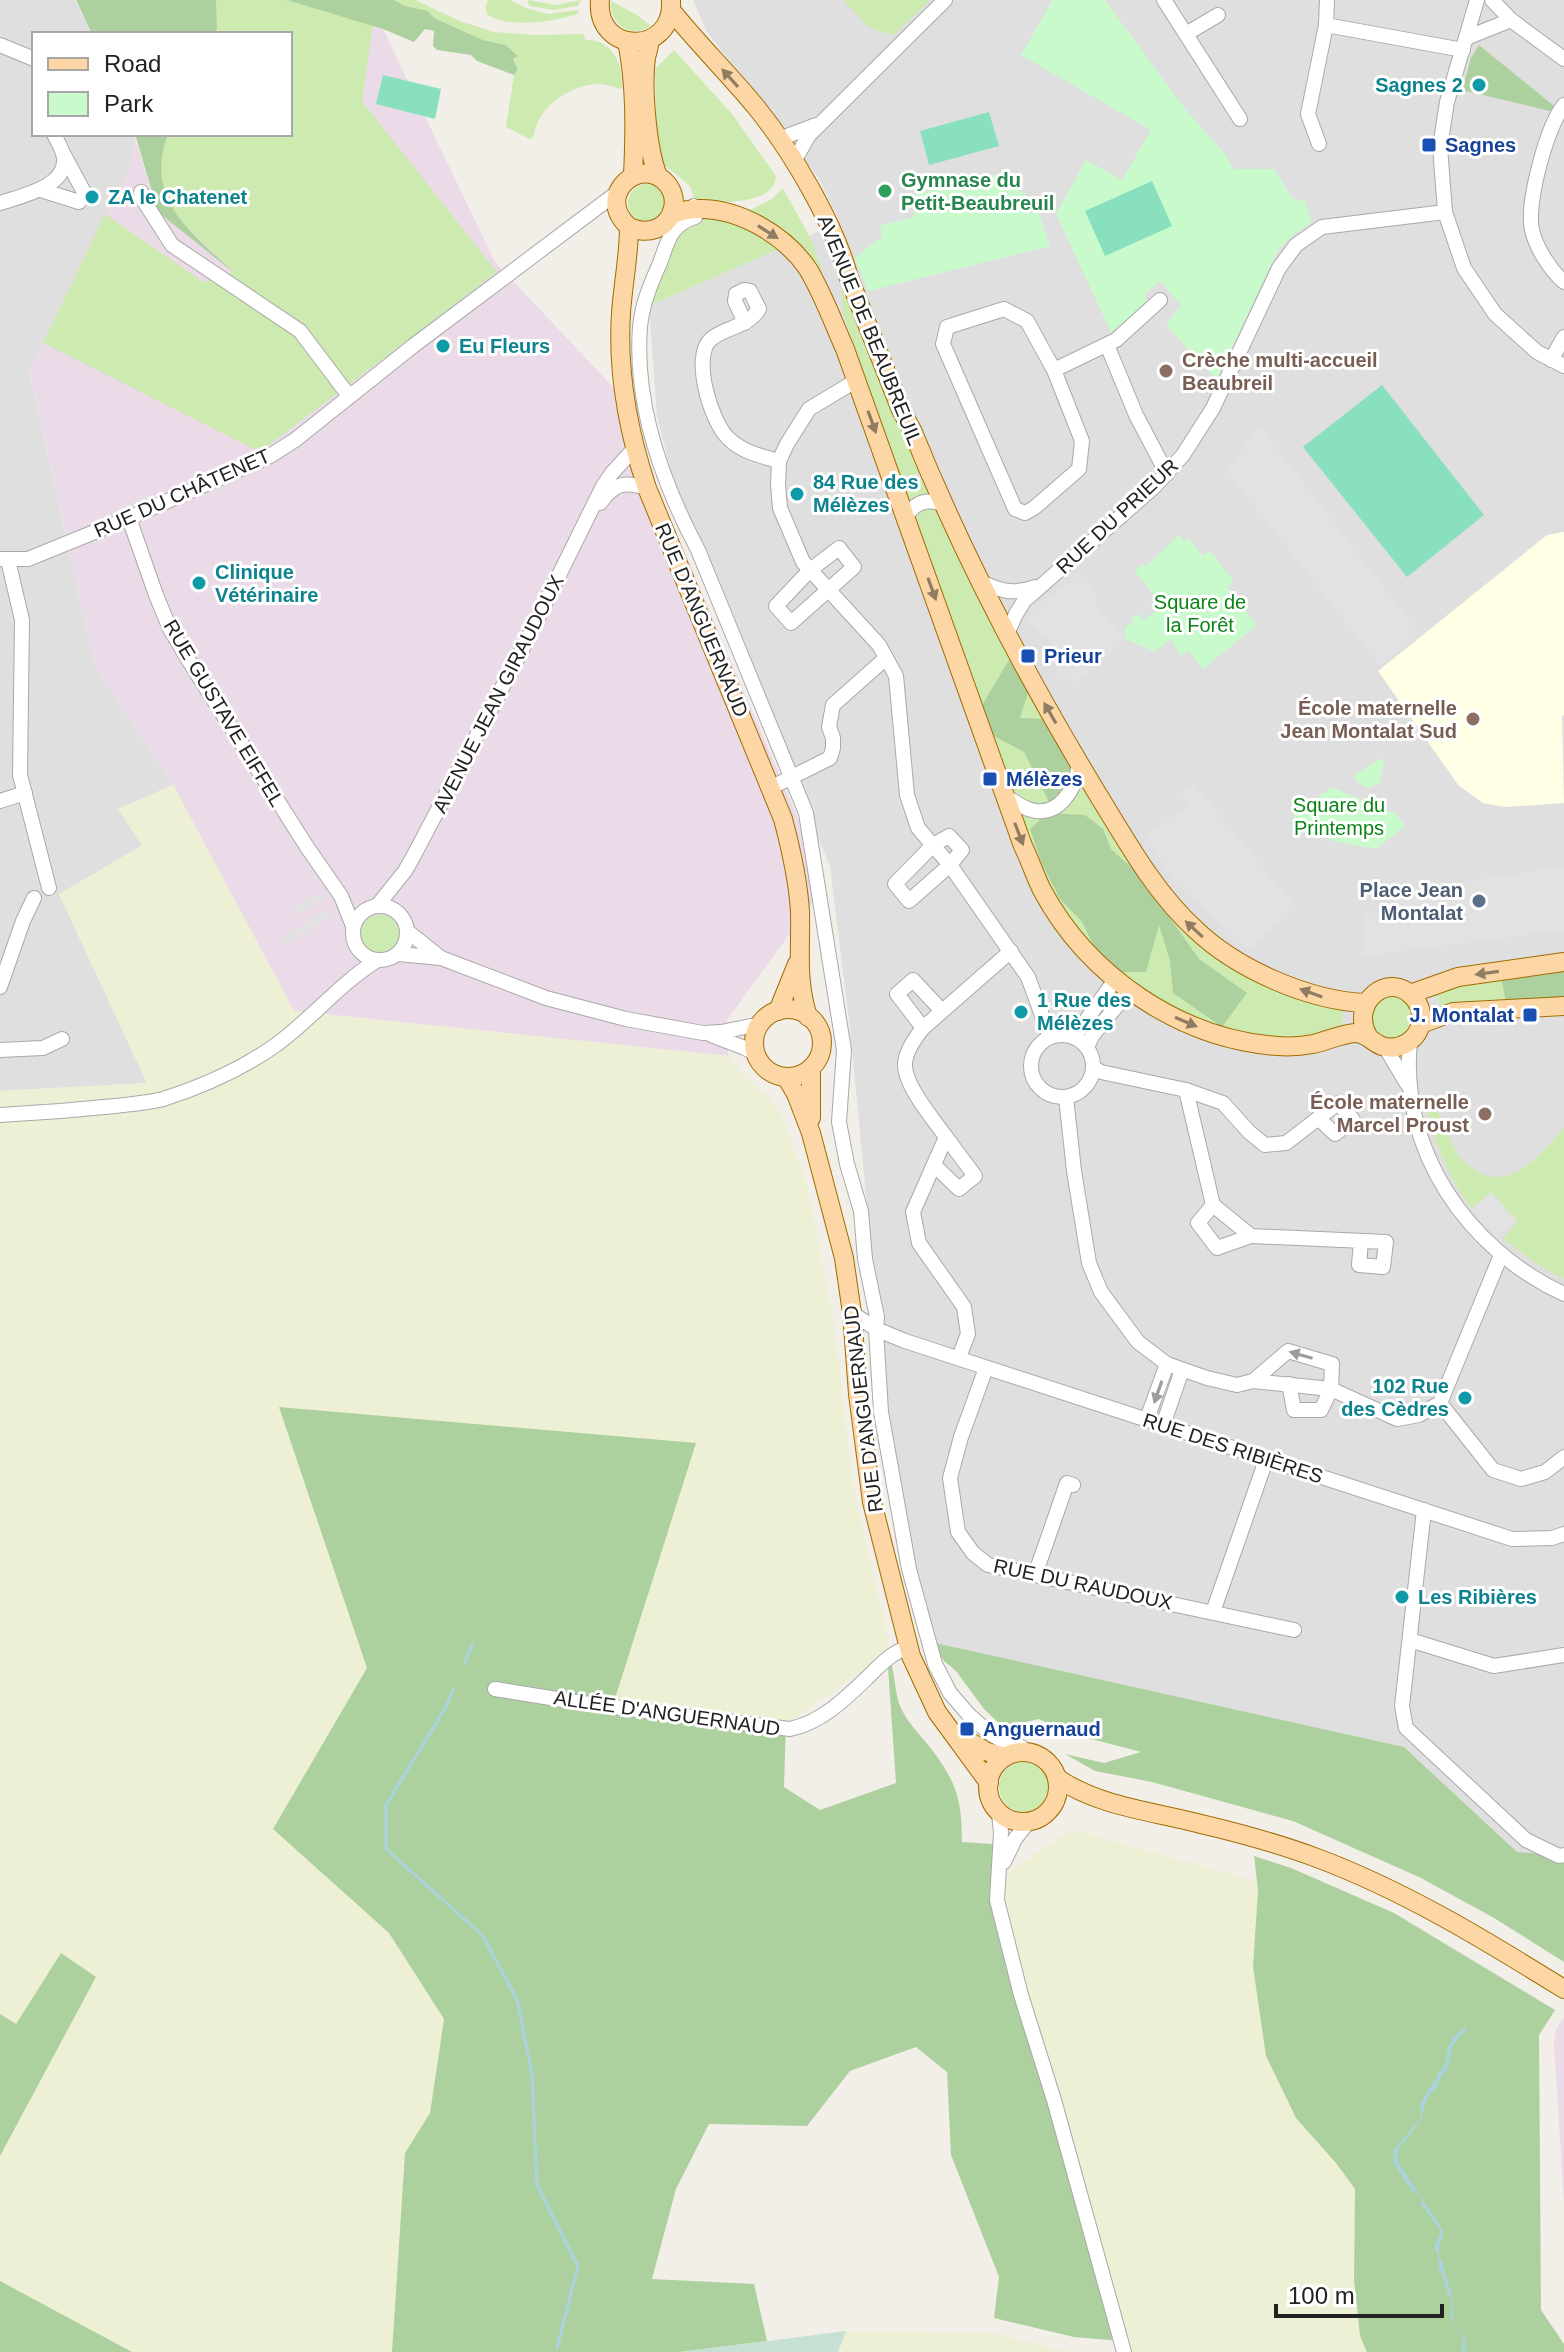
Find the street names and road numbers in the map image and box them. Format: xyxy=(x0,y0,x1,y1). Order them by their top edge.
street label: AVENUE DE BEAUBREUIL xyxy=(814,212,926,448)
street label: RUE DU CHÂTENET xyxy=(91,444,273,542)
street label: RUE DU PRIEUR xyxy=(1052,454,1182,578)
street label: RUE D'ANGUERNAUD xyxy=(651,520,753,720)
street label: AVENUE JEAN GIRAUDOUX xyxy=(428,571,568,817)
street label: RUE GUSTAVE EIFFEL xyxy=(160,616,288,810)
street label: RUE D'ANGUERNAUD xyxy=(839,1304,887,1514)
street label: RUE DES RIBIÈRES xyxy=(1140,1409,1326,1487)
street label: RUE DU RAUDOUX xyxy=(992,1554,1174,1614)
street label: ALLÉE D'ANGUERNAUD xyxy=(552,1686,782,1740)

